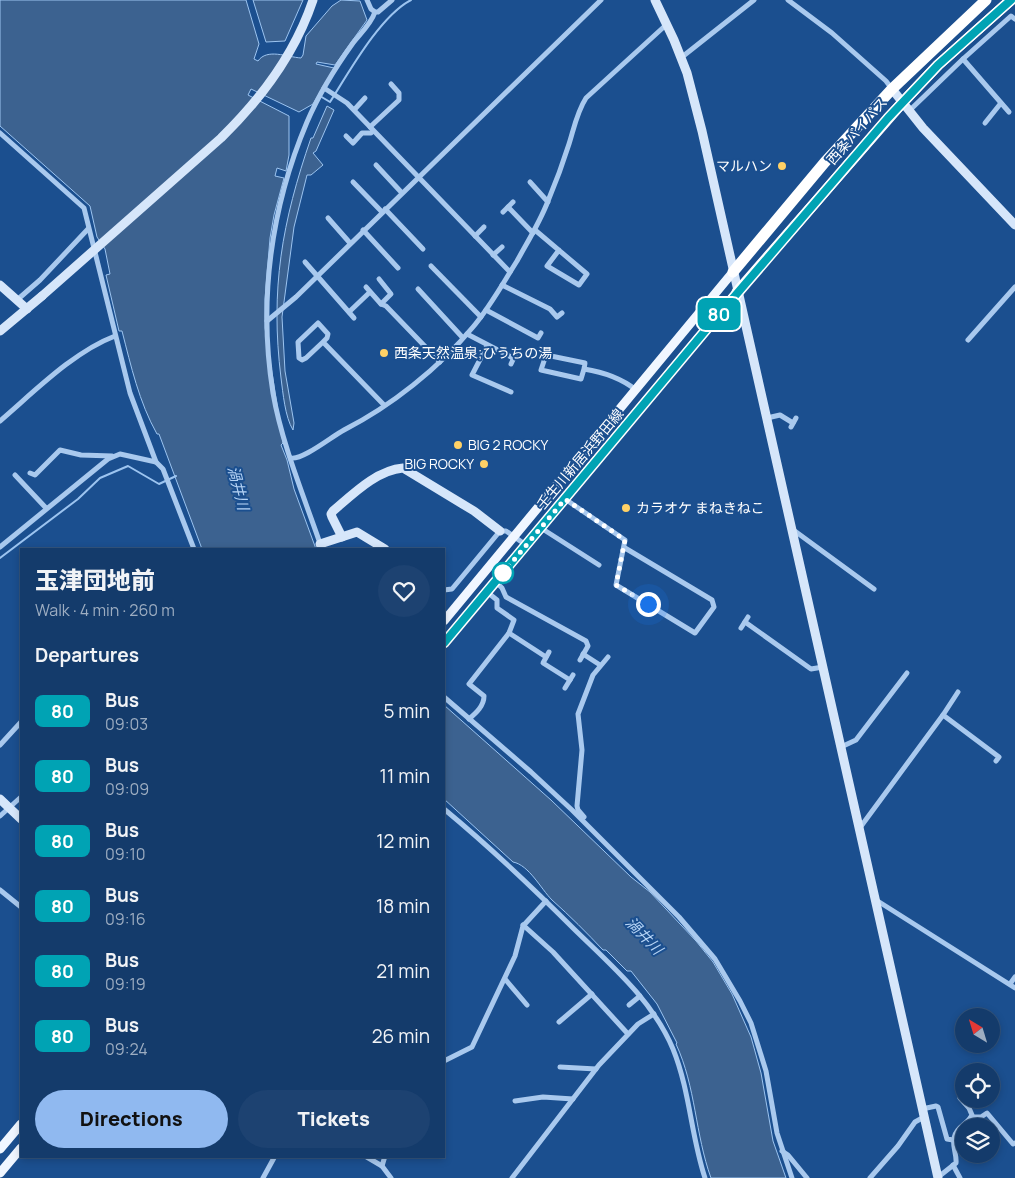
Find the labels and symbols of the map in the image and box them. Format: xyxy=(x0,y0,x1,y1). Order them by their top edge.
street label: 西条バイパス xyxy=(822,93,891,169)
place label: マルハン xyxy=(716,156,772,175)
marker: マルハン xyxy=(776,160,788,172)
line badge: 80 xyxy=(696,298,742,330)
place label: 西条天然温泉;ひうちの湯 xyxy=(394,343,552,362)
marker: 西条天然温泉;ひうちの湯 xyxy=(378,347,390,359)
street label: 壬生川新居浜野田線 xyxy=(532,404,627,513)
place label: BIG 2 ROCKY xyxy=(468,435,549,454)
marker: BIG 2 ROCKY xyxy=(452,439,464,451)
place label: BIG ROCKY xyxy=(404,454,474,473)
marker: BIG ROCKY xyxy=(478,458,490,470)
water label: 渦井川 xyxy=(223,463,255,514)
place label: カラオケ まねきねこ xyxy=(636,498,765,517)
marker: カラオケ まねきねこ xyxy=(620,502,632,514)
unlabelled marker xyxy=(492,562,514,584)
your location xyxy=(636,592,661,617)
water label: 渦井川 xyxy=(621,912,669,961)
north arrow xyxy=(955,1008,1000,1052)

